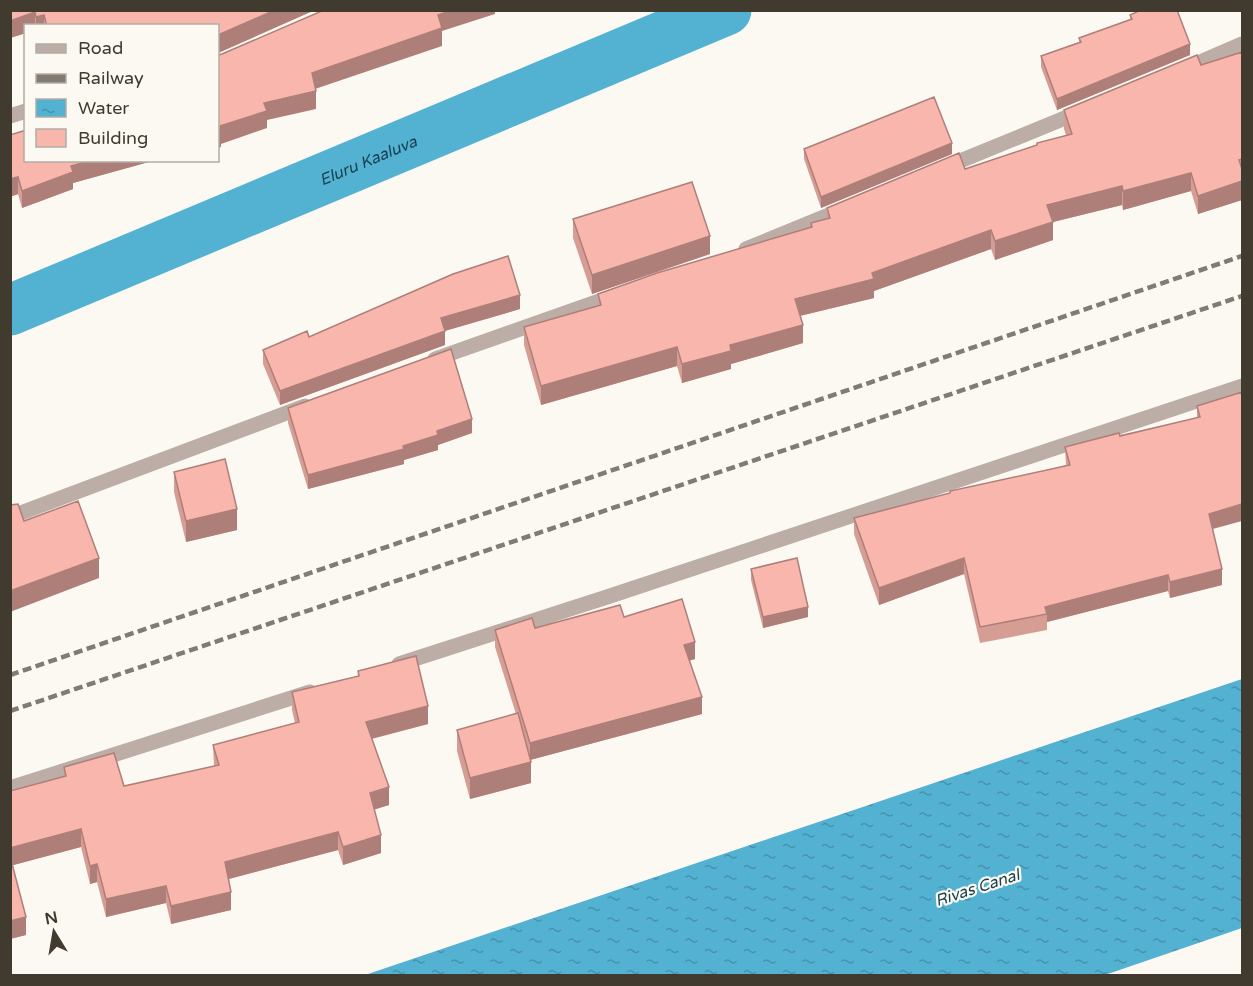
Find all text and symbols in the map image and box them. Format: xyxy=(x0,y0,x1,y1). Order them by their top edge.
legend xyxy=(24,24,219,162)
text: Road xyxy=(78,37,123,59)
text: Railway xyxy=(78,67,144,89)
text: Water xyxy=(78,97,129,119)
text: Building xyxy=(78,127,148,149)
water label: Eluru Kaaluva xyxy=(316,131,421,190)
water label: Rivas Canal xyxy=(933,864,1024,911)
north arrow xyxy=(24,902,84,962)
text: N xyxy=(43,907,60,929)

